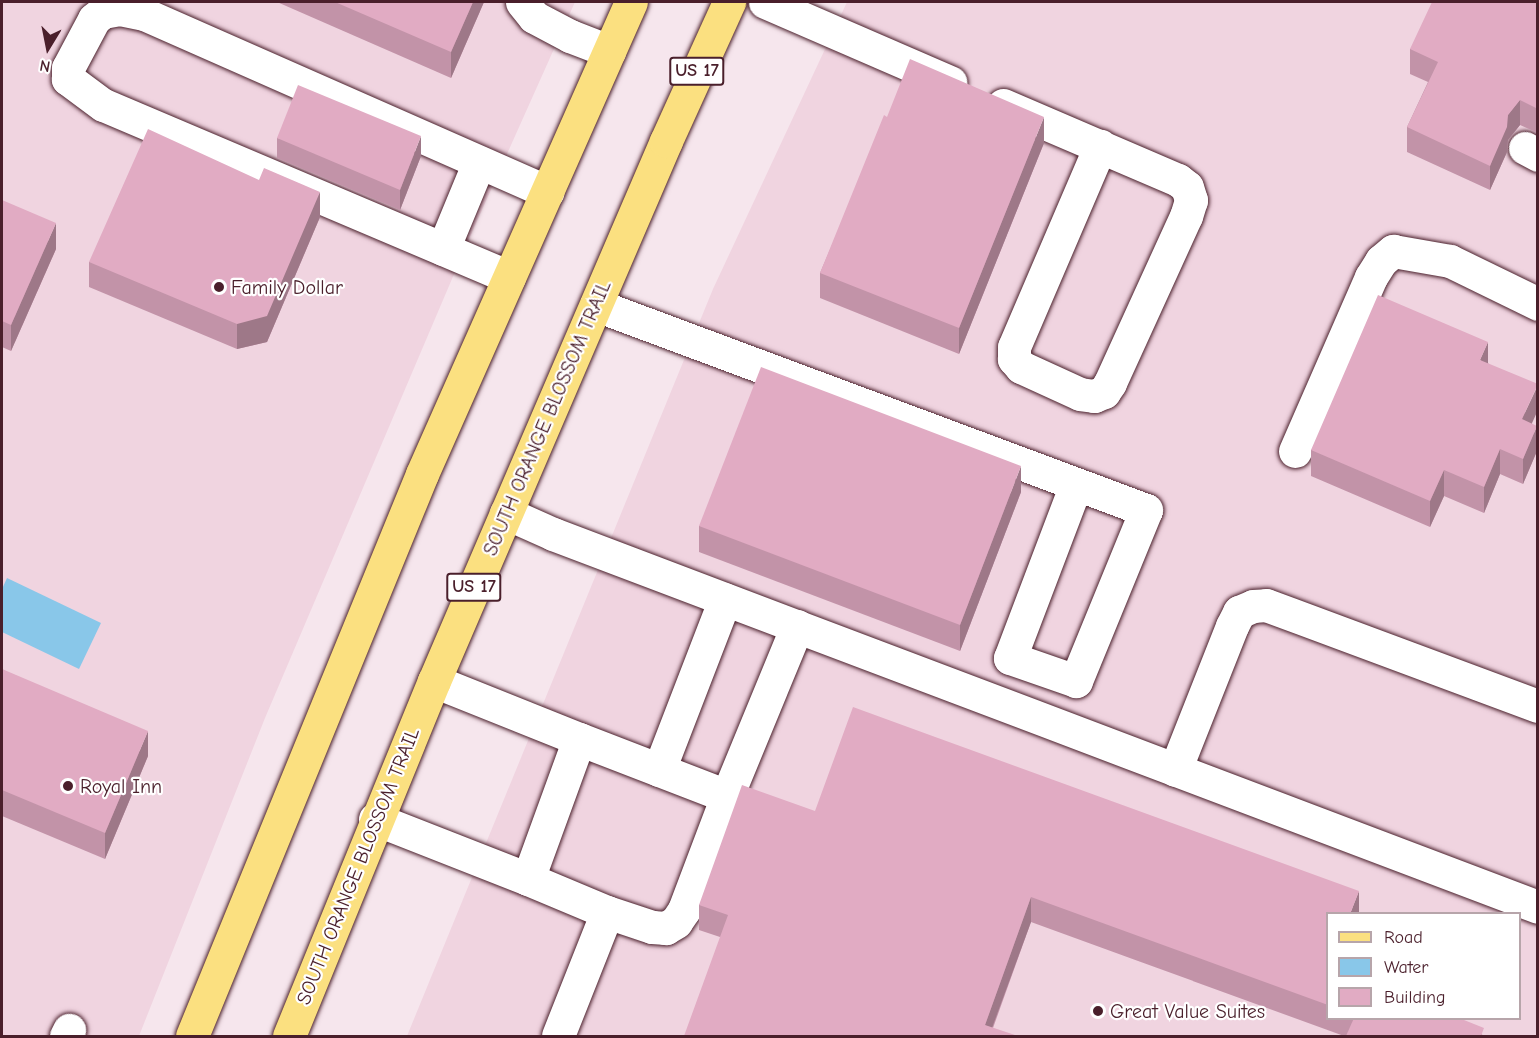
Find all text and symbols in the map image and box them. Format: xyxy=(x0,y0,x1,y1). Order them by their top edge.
north arrow xyxy=(18,18,78,78)
text: N xyxy=(38,56,52,75)
road number: US 17 xyxy=(668,56,726,86)
place label: Family Dollar xyxy=(231,275,343,299)
street label: SOUTH ORANGE BLOSSOM TRAIL xyxy=(478,277,616,559)
marker: Family Dollar xyxy=(212,280,226,294)
road number: US 17 xyxy=(446,572,502,602)
street label: SOUTH ORANGE BLOSSOM TRAIL xyxy=(291,724,425,1008)
place label: Royal Inn xyxy=(80,774,162,798)
marker: Royal Inn xyxy=(61,779,75,793)
legend xyxy=(1326,912,1521,1020)
text: Road xyxy=(1384,927,1423,948)
text: Water xyxy=(1384,957,1428,978)
text: Building xyxy=(1384,987,1446,1008)
place label: Great Value Suites xyxy=(1110,999,1265,1023)
marker: Great Value Suites xyxy=(1091,1004,1105,1018)

